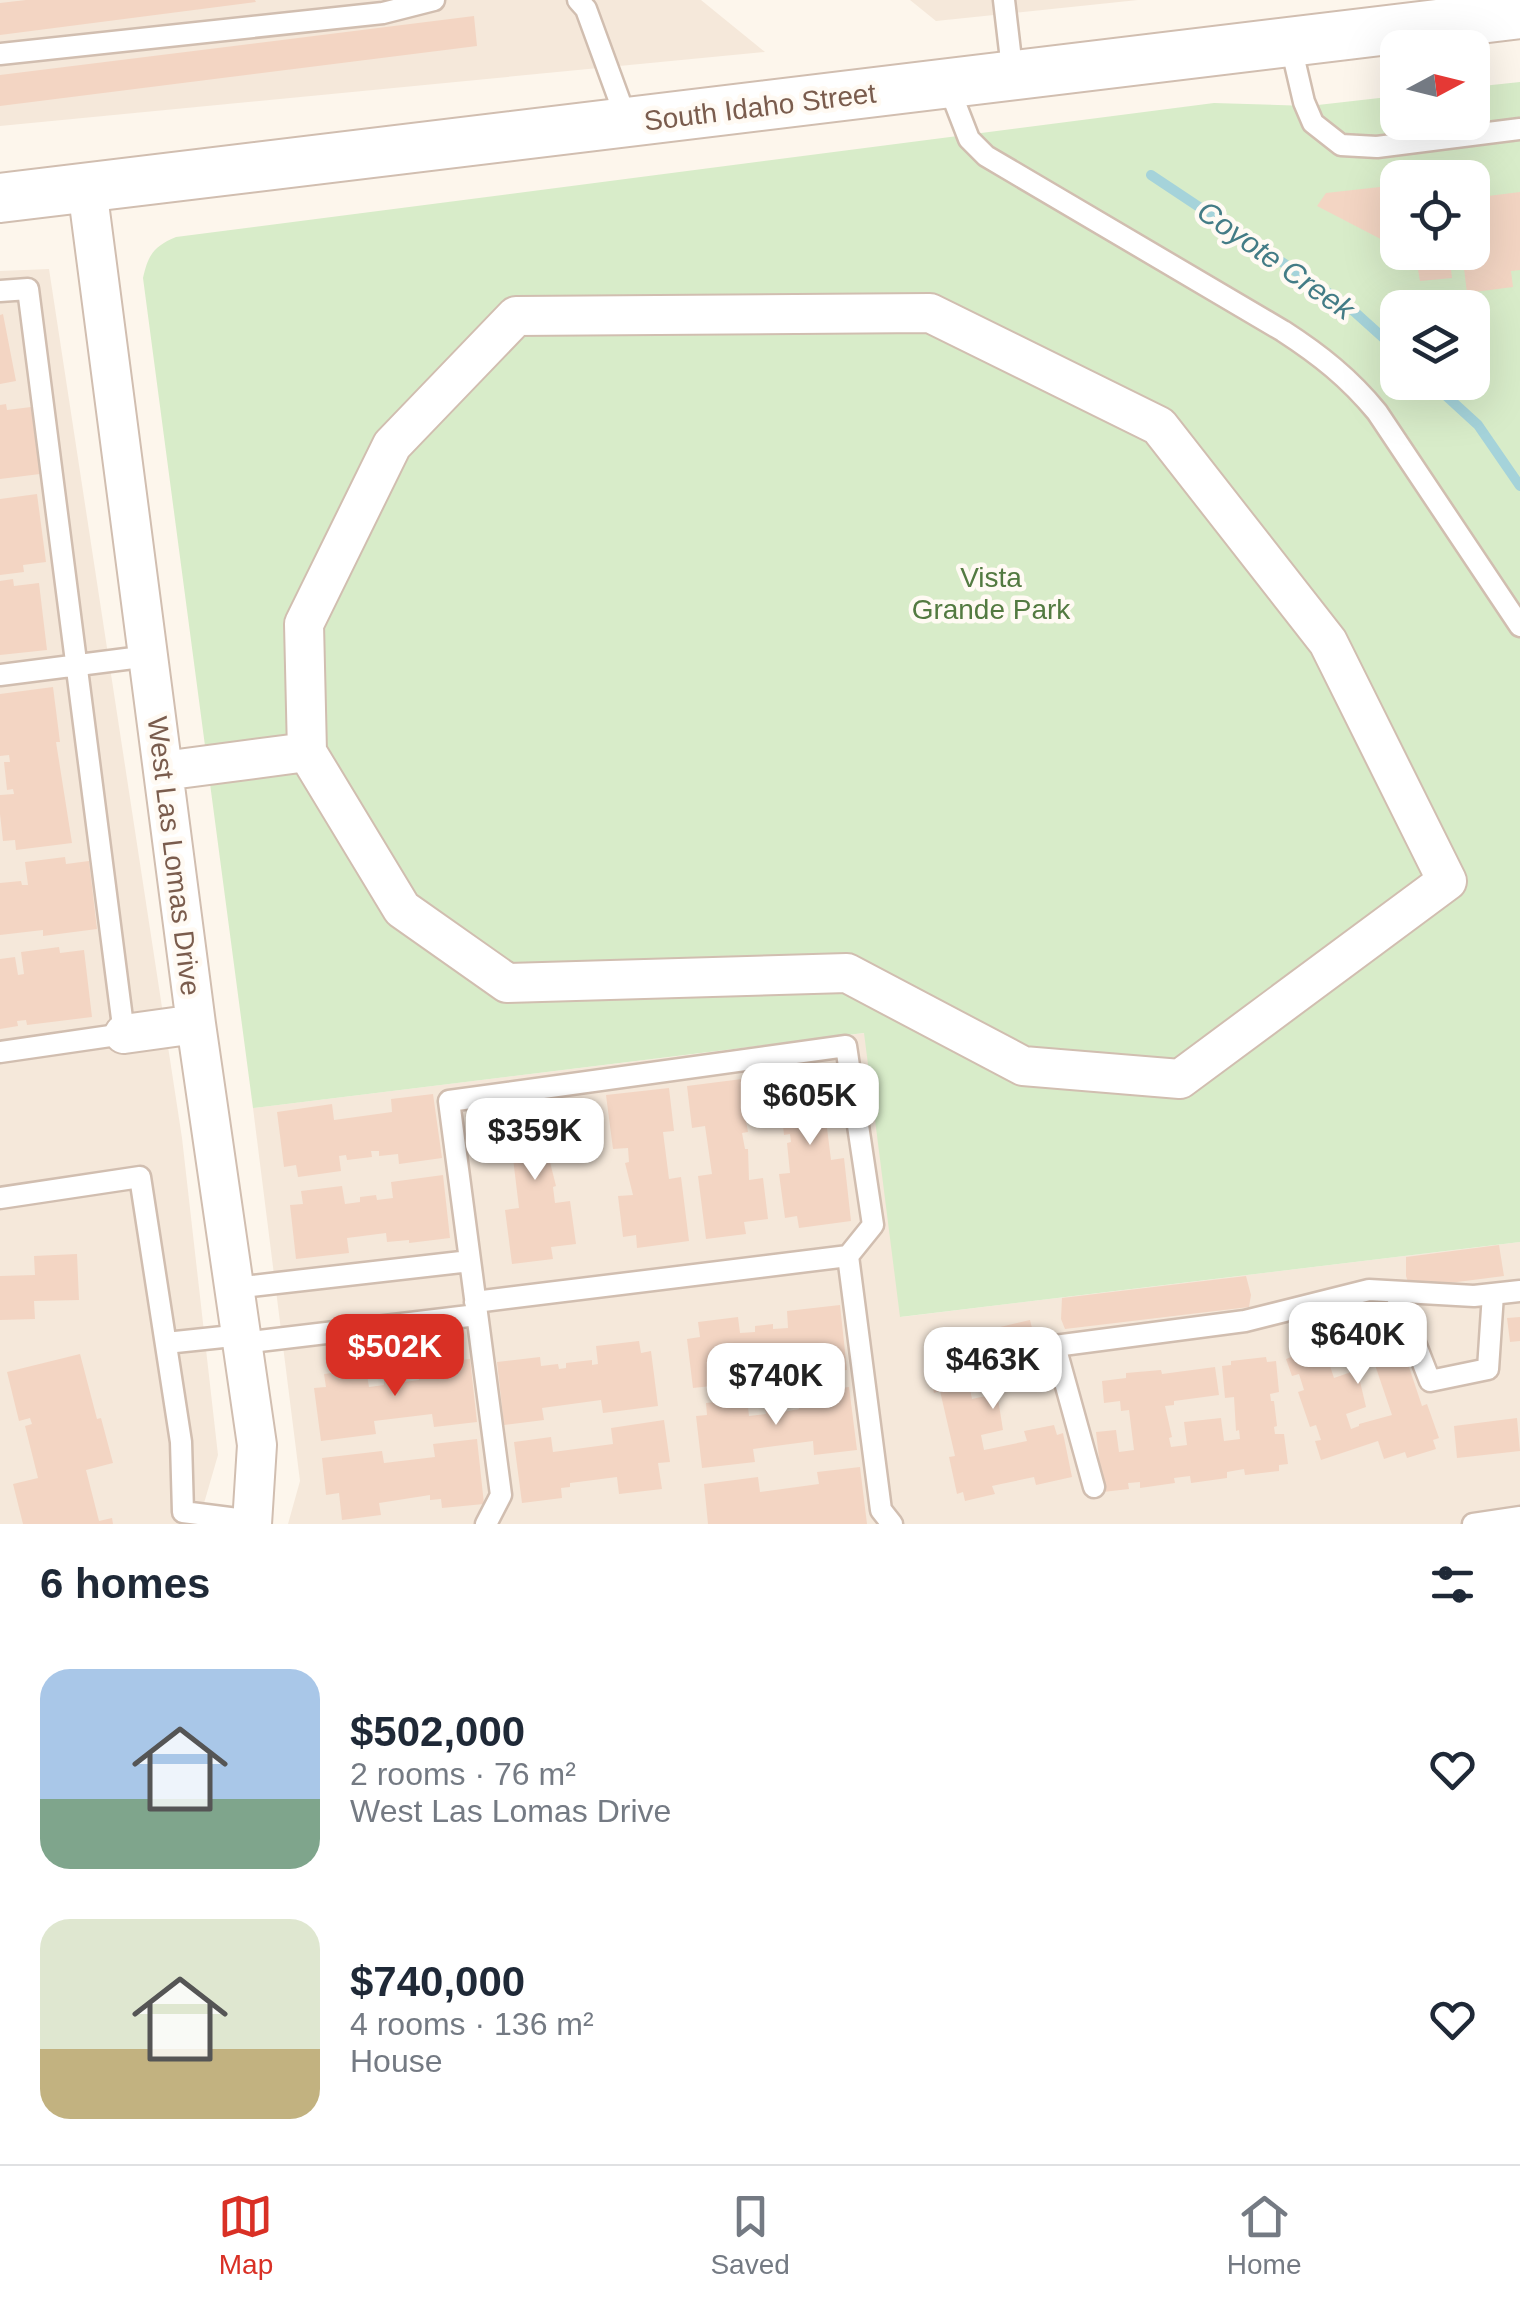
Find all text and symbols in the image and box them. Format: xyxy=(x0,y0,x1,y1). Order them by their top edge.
north arrow xyxy=(1380,30,1490,140)
map controls xyxy=(1380,30,1490,400)
street label: South Idaho Street xyxy=(642,77,878,137)
button: locate xyxy=(1380,160,1490,270)
water label: Coyote Creek xyxy=(1191,194,1362,327)
button: layers xyxy=(1380,290,1490,400)
park label: Vista Grande Park xyxy=(912,562,1071,625)
street label: West Las Lomas Drive xyxy=(141,715,207,997)
pin: $605K xyxy=(740,1063,880,1148)
text: $605K xyxy=(763,1077,857,1113)
pin: $359K xyxy=(465,1098,605,1183)
text: $359K xyxy=(488,1112,582,1148)
pin: $640K xyxy=(1288,1302,1428,1387)
pin: $502K xyxy=(325,1314,465,1399)
text: $640K xyxy=(1311,1316,1405,1352)
pin: $463K xyxy=(923,1327,1063,1412)
text: $502K xyxy=(348,1328,442,1364)
text: $463K xyxy=(946,1341,1040,1377)
pin: $740K xyxy=(706,1343,846,1428)
text: $740K xyxy=(729,1357,823,1393)
icon: filters xyxy=(1425,1557,1480,1612)
text: 6 homes xyxy=(40,1560,210,1607)
text: $502,000 xyxy=(350,1708,525,1755)
icon: home xyxy=(120,1709,240,1829)
icon: heart xyxy=(1425,1742,1480,1797)
text: 2 rooms · 76 m² xyxy=(350,1756,576,1792)
text: West Las Lomas Drive xyxy=(350,1793,671,1829)
text: $740,000 xyxy=(350,1958,525,2005)
icon: home xyxy=(120,1959,240,2079)
icon: heart xyxy=(1425,1992,1480,2047)
text: 4 rooms · 136 m² xyxy=(350,2006,594,2042)
text: House xyxy=(350,2043,443,2079)
tab: Map xyxy=(218,2189,273,2281)
tab: Saved xyxy=(710,2189,790,2281)
tab: Home xyxy=(1227,2189,1301,2281)

